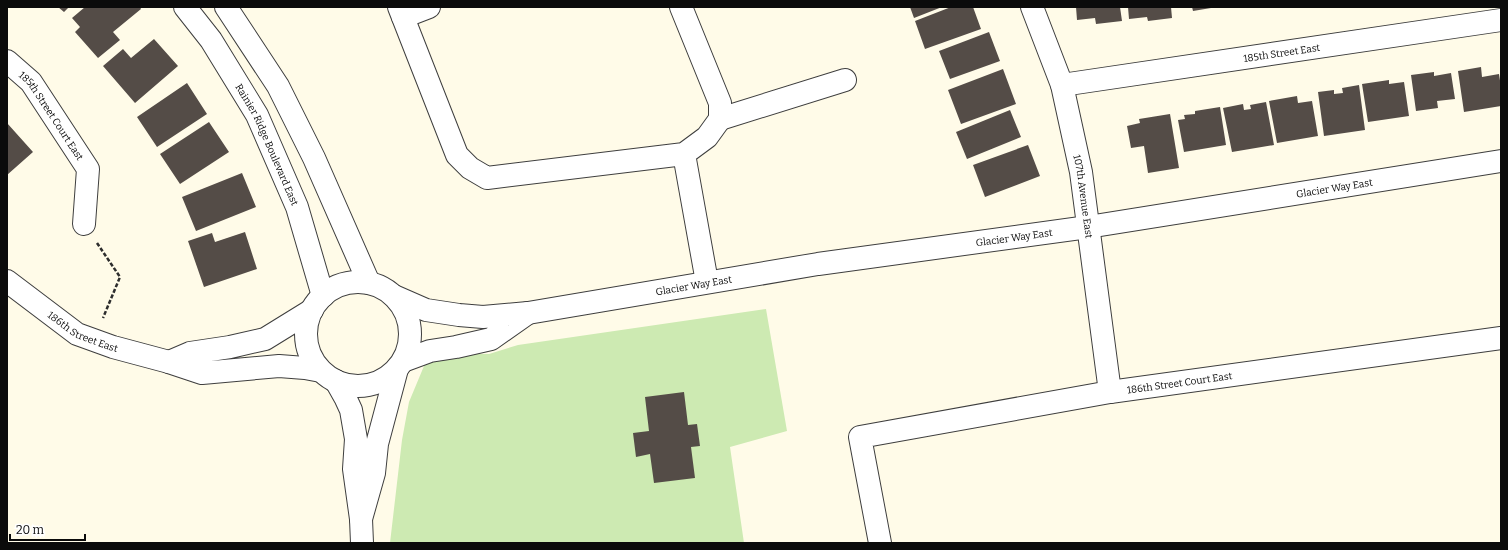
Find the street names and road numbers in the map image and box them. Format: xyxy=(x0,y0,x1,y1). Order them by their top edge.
street label: 185th Street East xyxy=(1243,42,1321,65)
street label: 185th Street Court East xyxy=(16,69,86,163)
street label: Rainier Ridge Boulevard East xyxy=(232,82,301,208)
street label: 107th Avenue East xyxy=(1070,154,1095,239)
street label: Glacier Way East xyxy=(1295,177,1374,201)
street label: Glacier Way East xyxy=(975,227,1054,249)
street label: Glacier Way East xyxy=(655,274,733,298)
street label: 186th Street East xyxy=(45,309,119,355)
street label: 186th Street Court East xyxy=(1126,370,1233,397)

